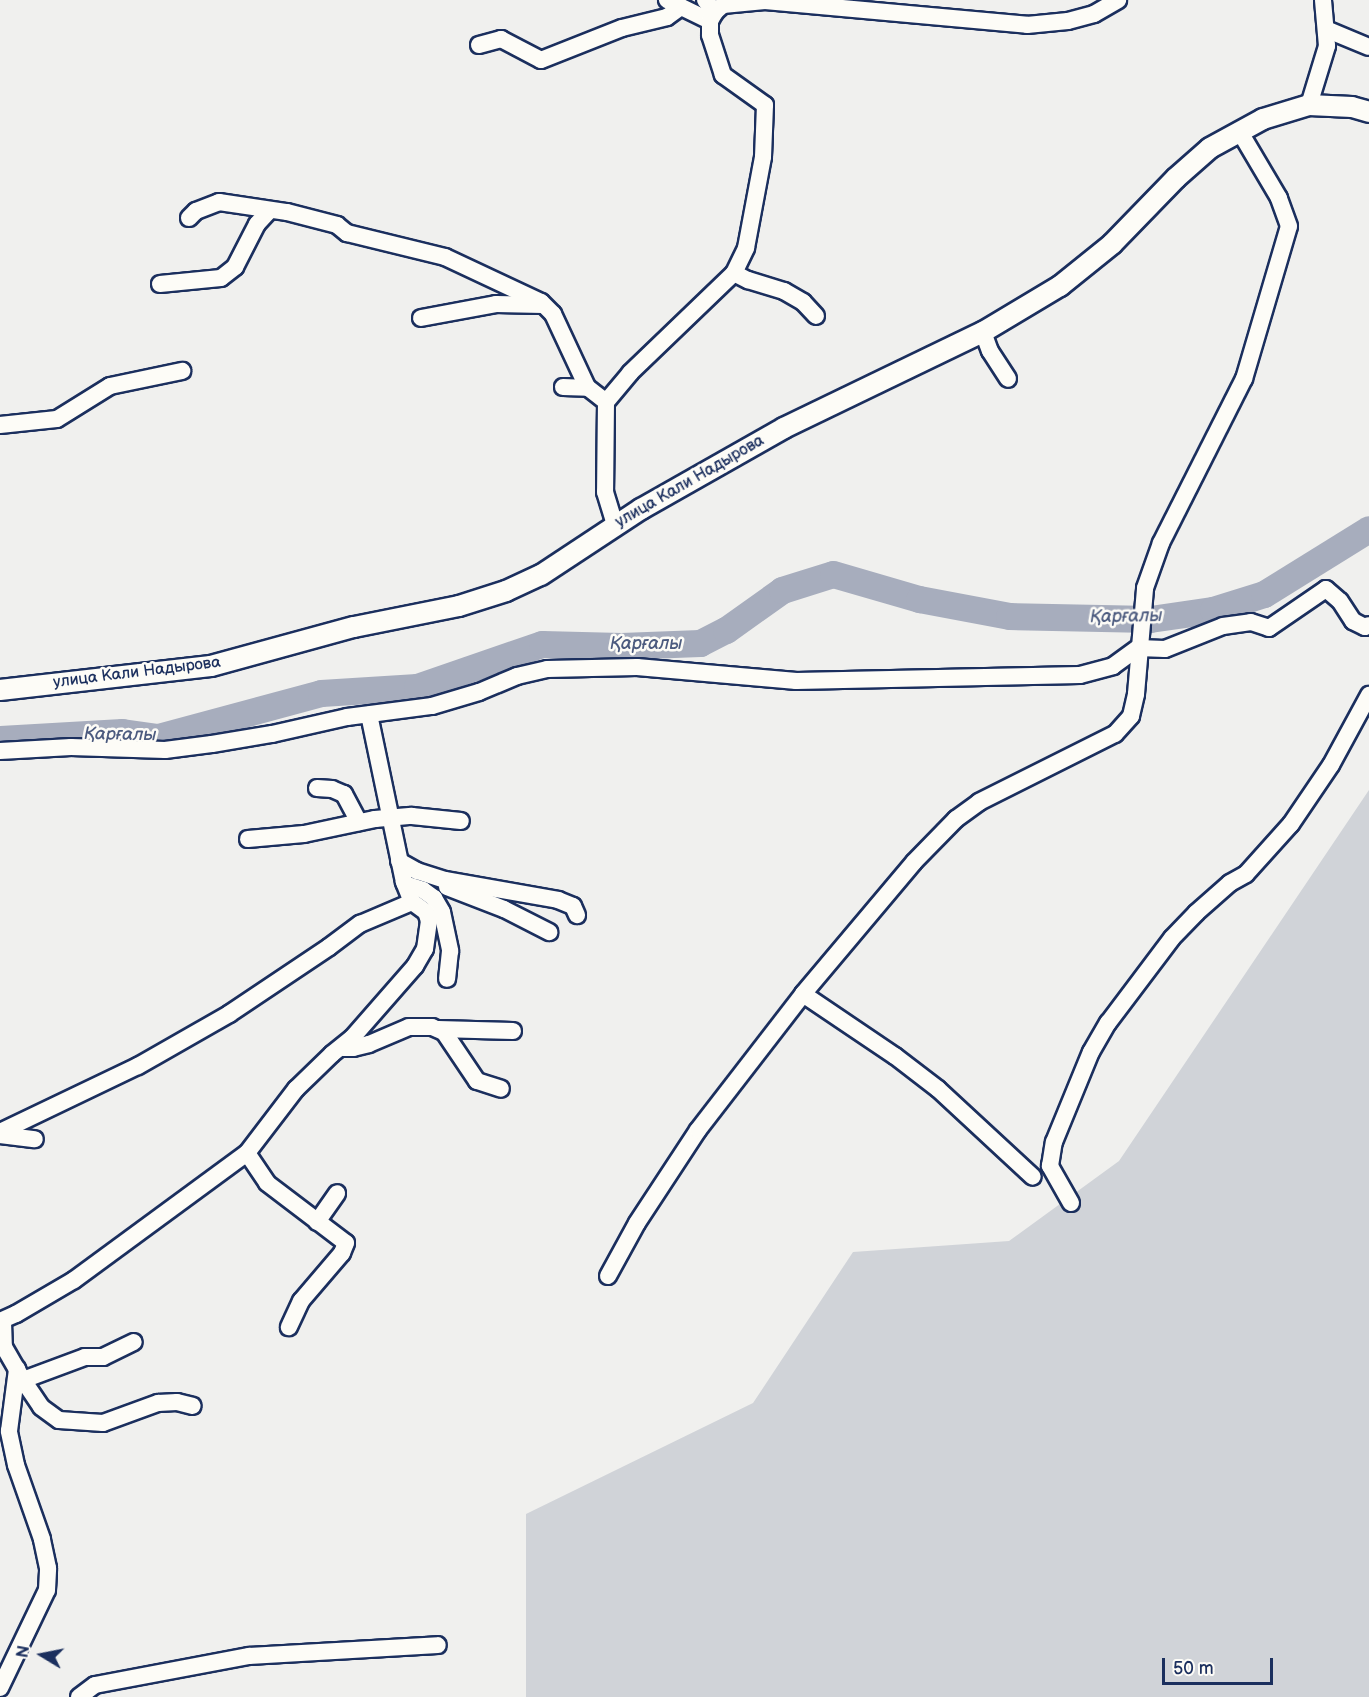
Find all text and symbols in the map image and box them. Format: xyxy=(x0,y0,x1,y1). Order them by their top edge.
street label: улица Кали Надырова xyxy=(612,432,768,532)
water label: Қарғалы xyxy=(1090,606,1162,628)
water label: Қарғалы xyxy=(610,633,682,655)
street label: улица Кали Надырова xyxy=(52,653,222,693)
water label: Қарғалы xyxy=(84,724,156,746)
north arrow xyxy=(12,1625,72,1685)
text: N xyxy=(13,1644,34,1659)
scale bar xyxy=(1165,1646,1276,1684)
text: 50 m xyxy=(1173,1658,1214,1679)

